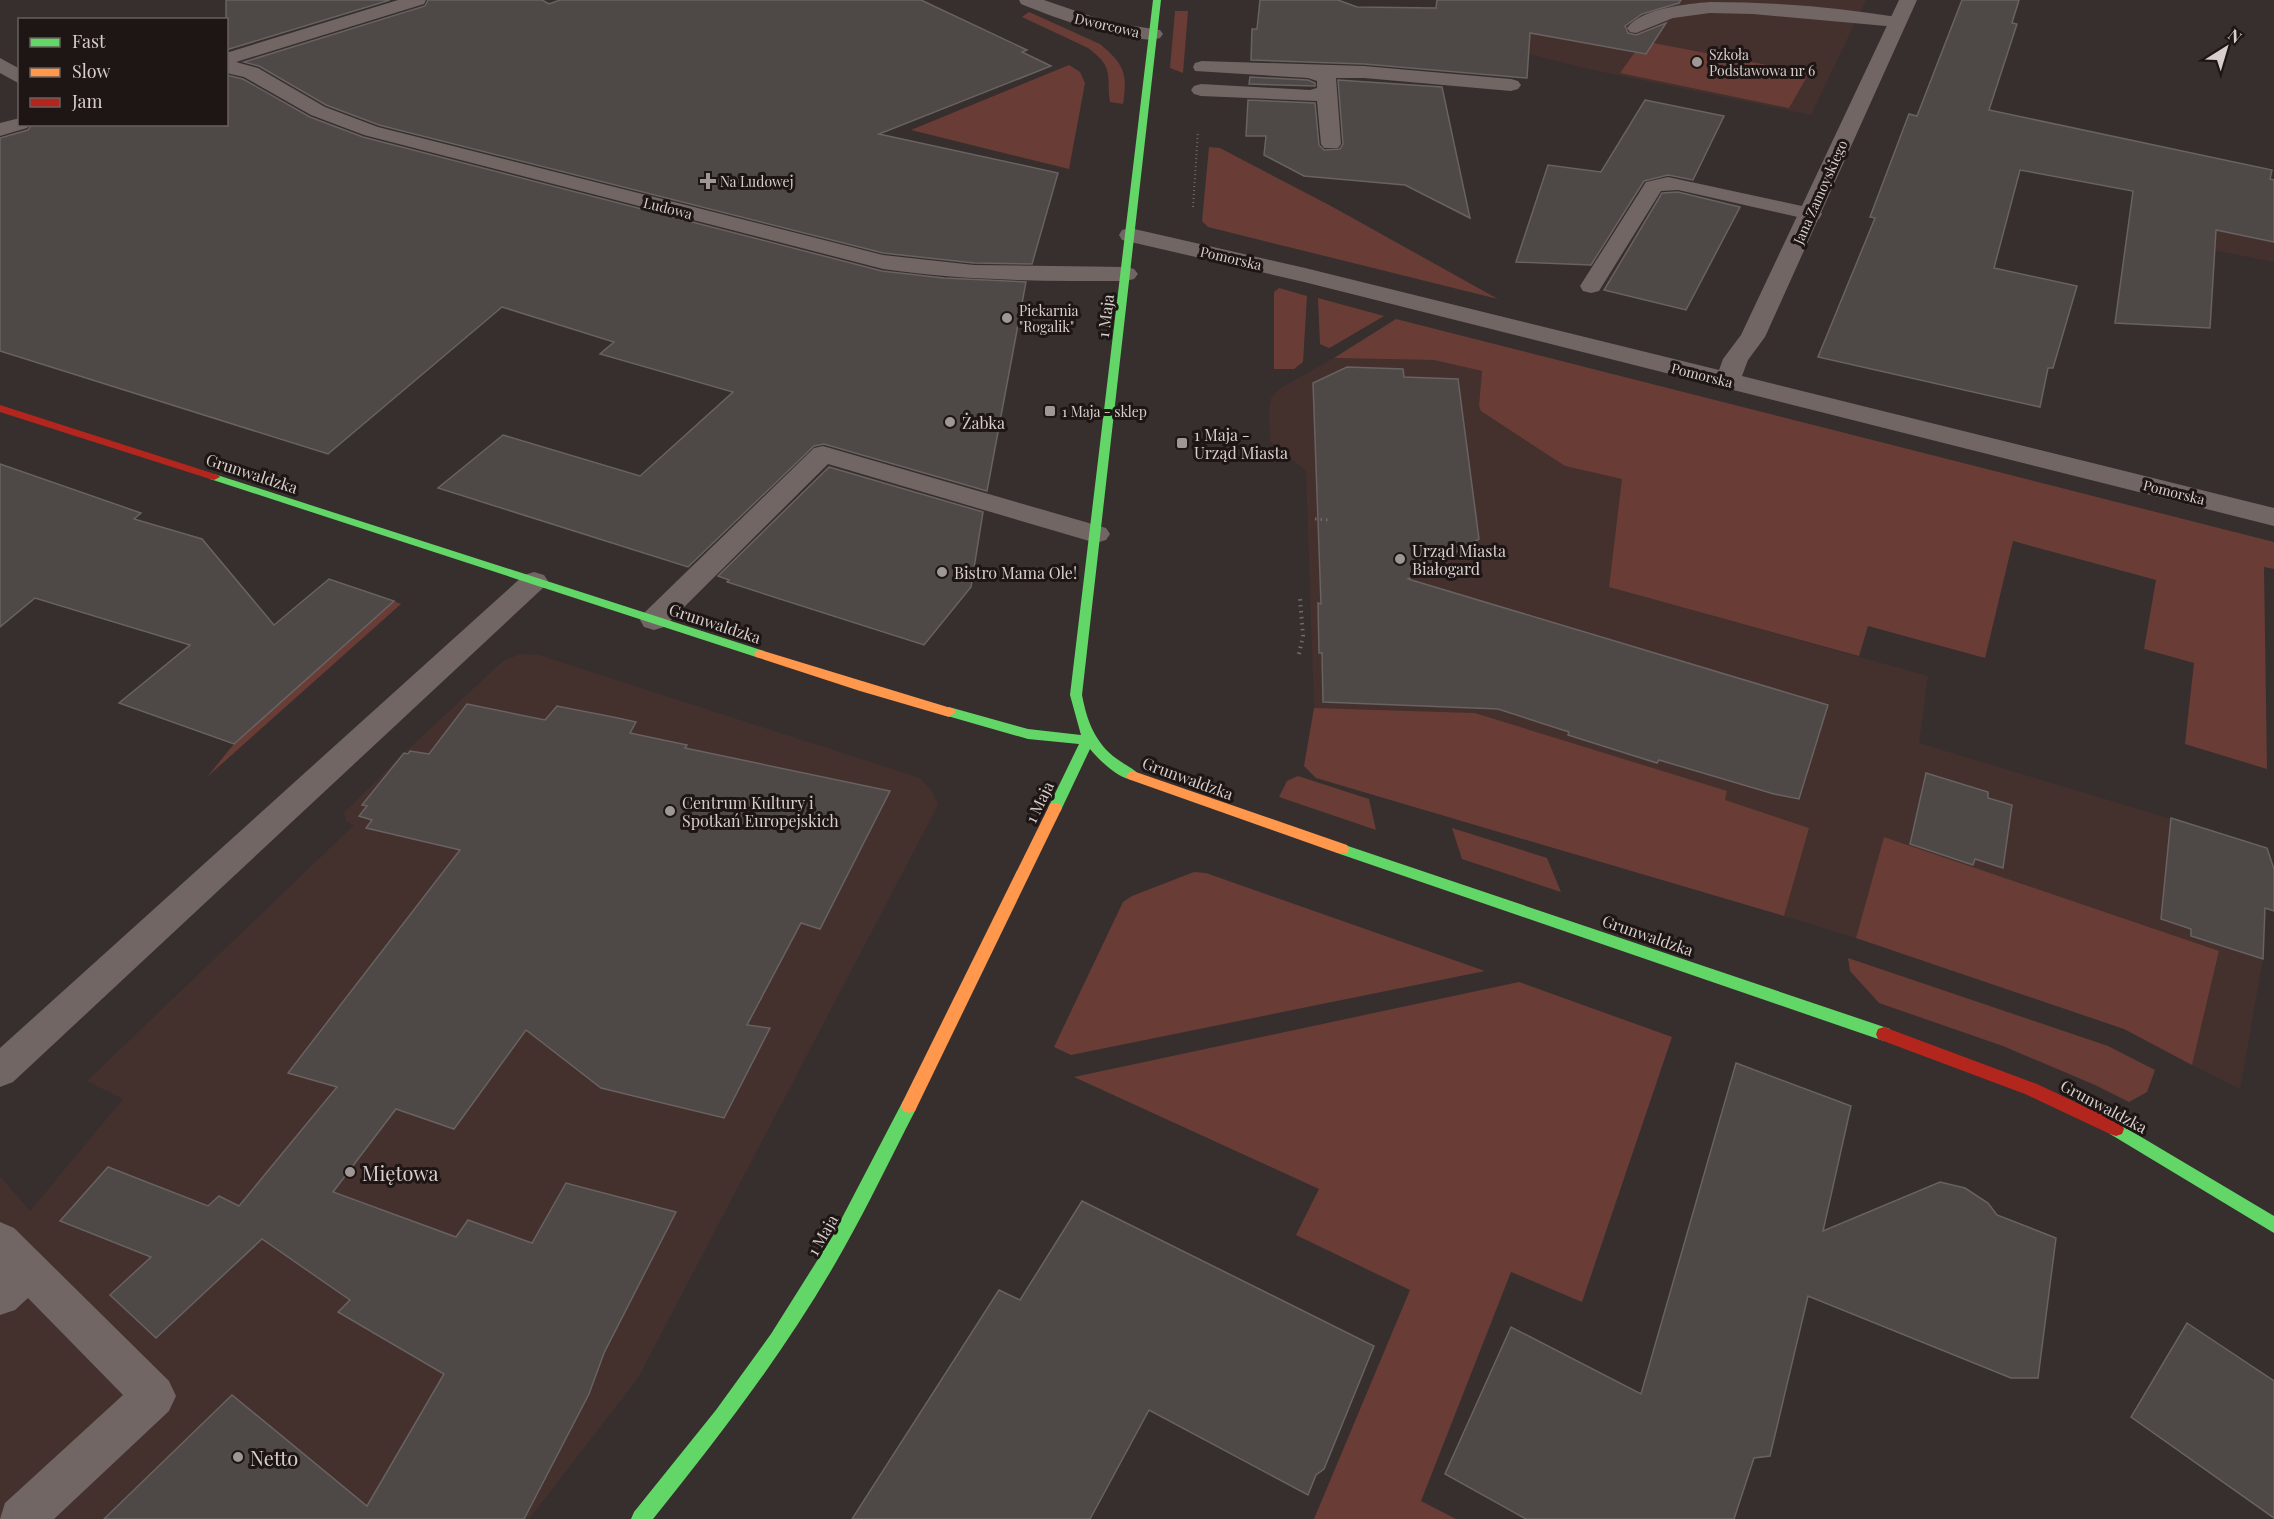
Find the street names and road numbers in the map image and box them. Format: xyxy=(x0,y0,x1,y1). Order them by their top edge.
street label: Dworcowa xyxy=(1072,8,1142,42)
street label: Jana Zamoyskiego xyxy=(1788,137,1852,248)
street label: Ludowa xyxy=(642,193,694,223)
street label: Pomorska xyxy=(1198,242,1264,274)
street label: 1 Maja xyxy=(1092,293,1118,339)
street label: Pomorska xyxy=(1669,358,1735,392)
street label: Grunwaldzka xyxy=(203,448,301,498)
street label: Pomorska xyxy=(2141,475,2207,509)
street label: Grunwaldzka xyxy=(666,598,764,648)
street label: Grunwaldzka xyxy=(1140,752,1236,804)
street label: 1 Maja xyxy=(1020,778,1058,826)
street label: Grunwaldzka xyxy=(1600,910,1696,960)
street label: Grunwaldzka xyxy=(2057,1074,2151,1138)
street label: 1 Maja xyxy=(802,1211,842,1259)

